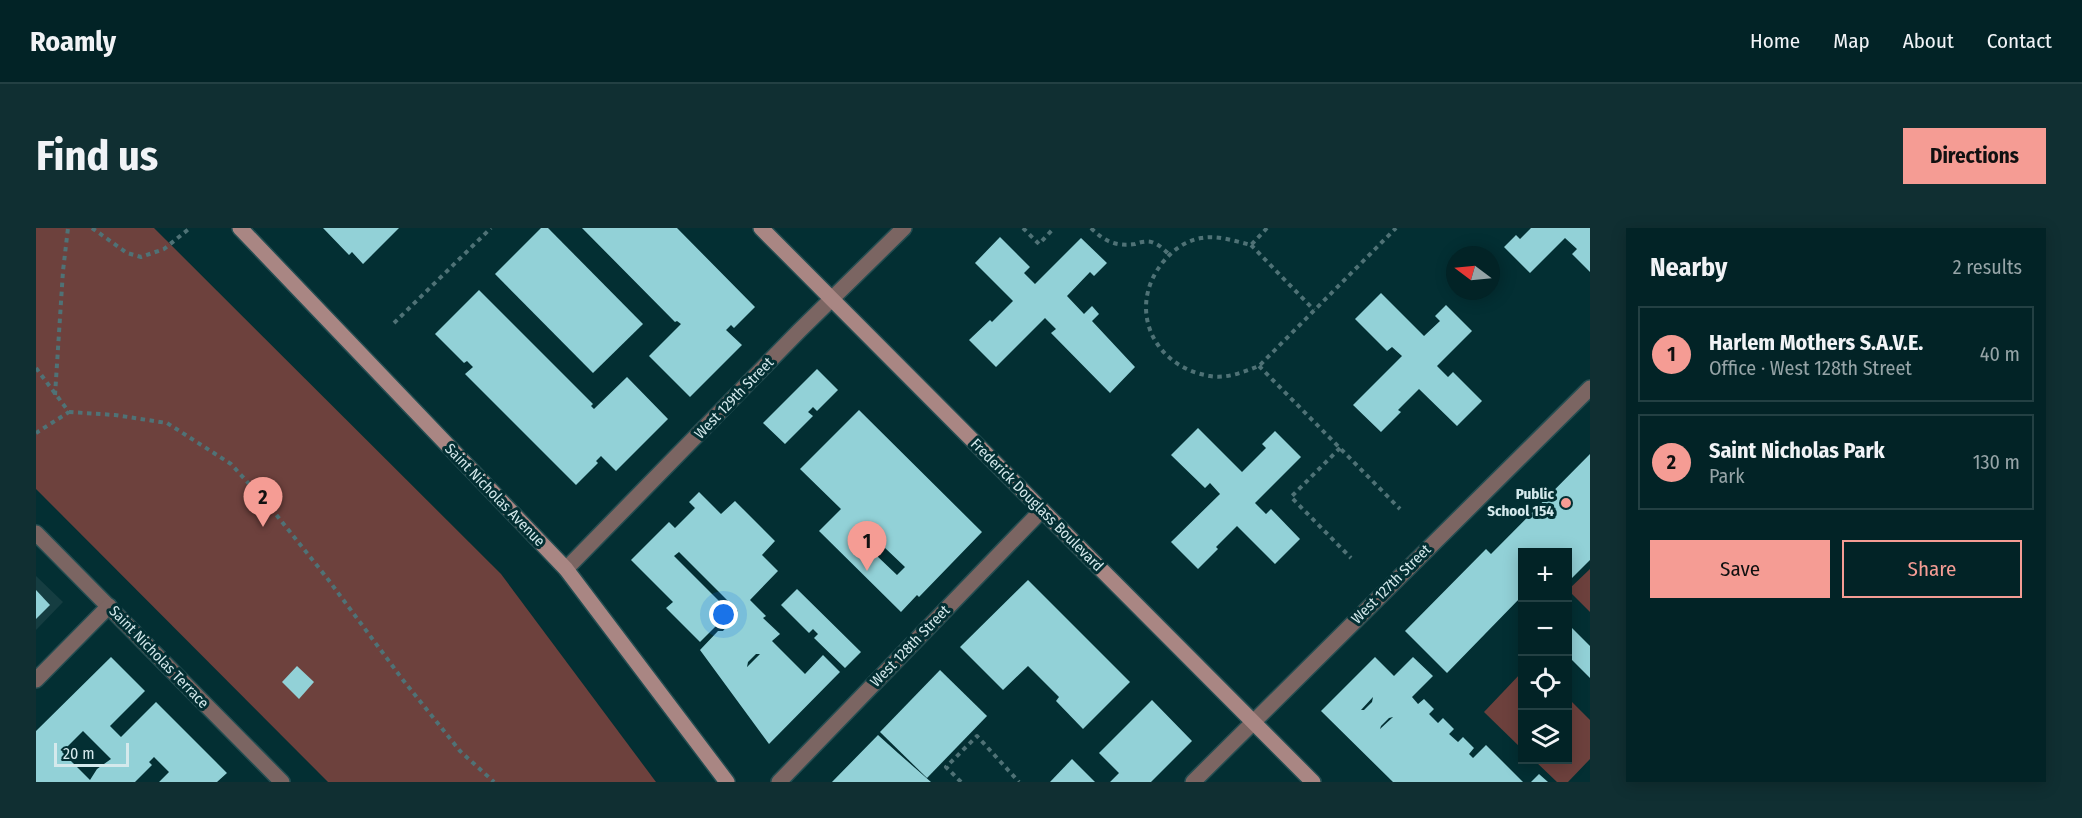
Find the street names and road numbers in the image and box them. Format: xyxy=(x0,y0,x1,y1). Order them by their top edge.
street label: West 129th Street xyxy=(691,353,777,442)
street label: Frederick Douglass Boulevard xyxy=(967,435,1107,575)
street label: Saint Nicholas Avenue xyxy=(441,440,549,550)
street label: West 127th Street xyxy=(1348,540,1435,627)
street label: West 128th Street xyxy=(867,601,954,691)
street label: Saint Nicholas Terrace xyxy=(105,602,213,712)

